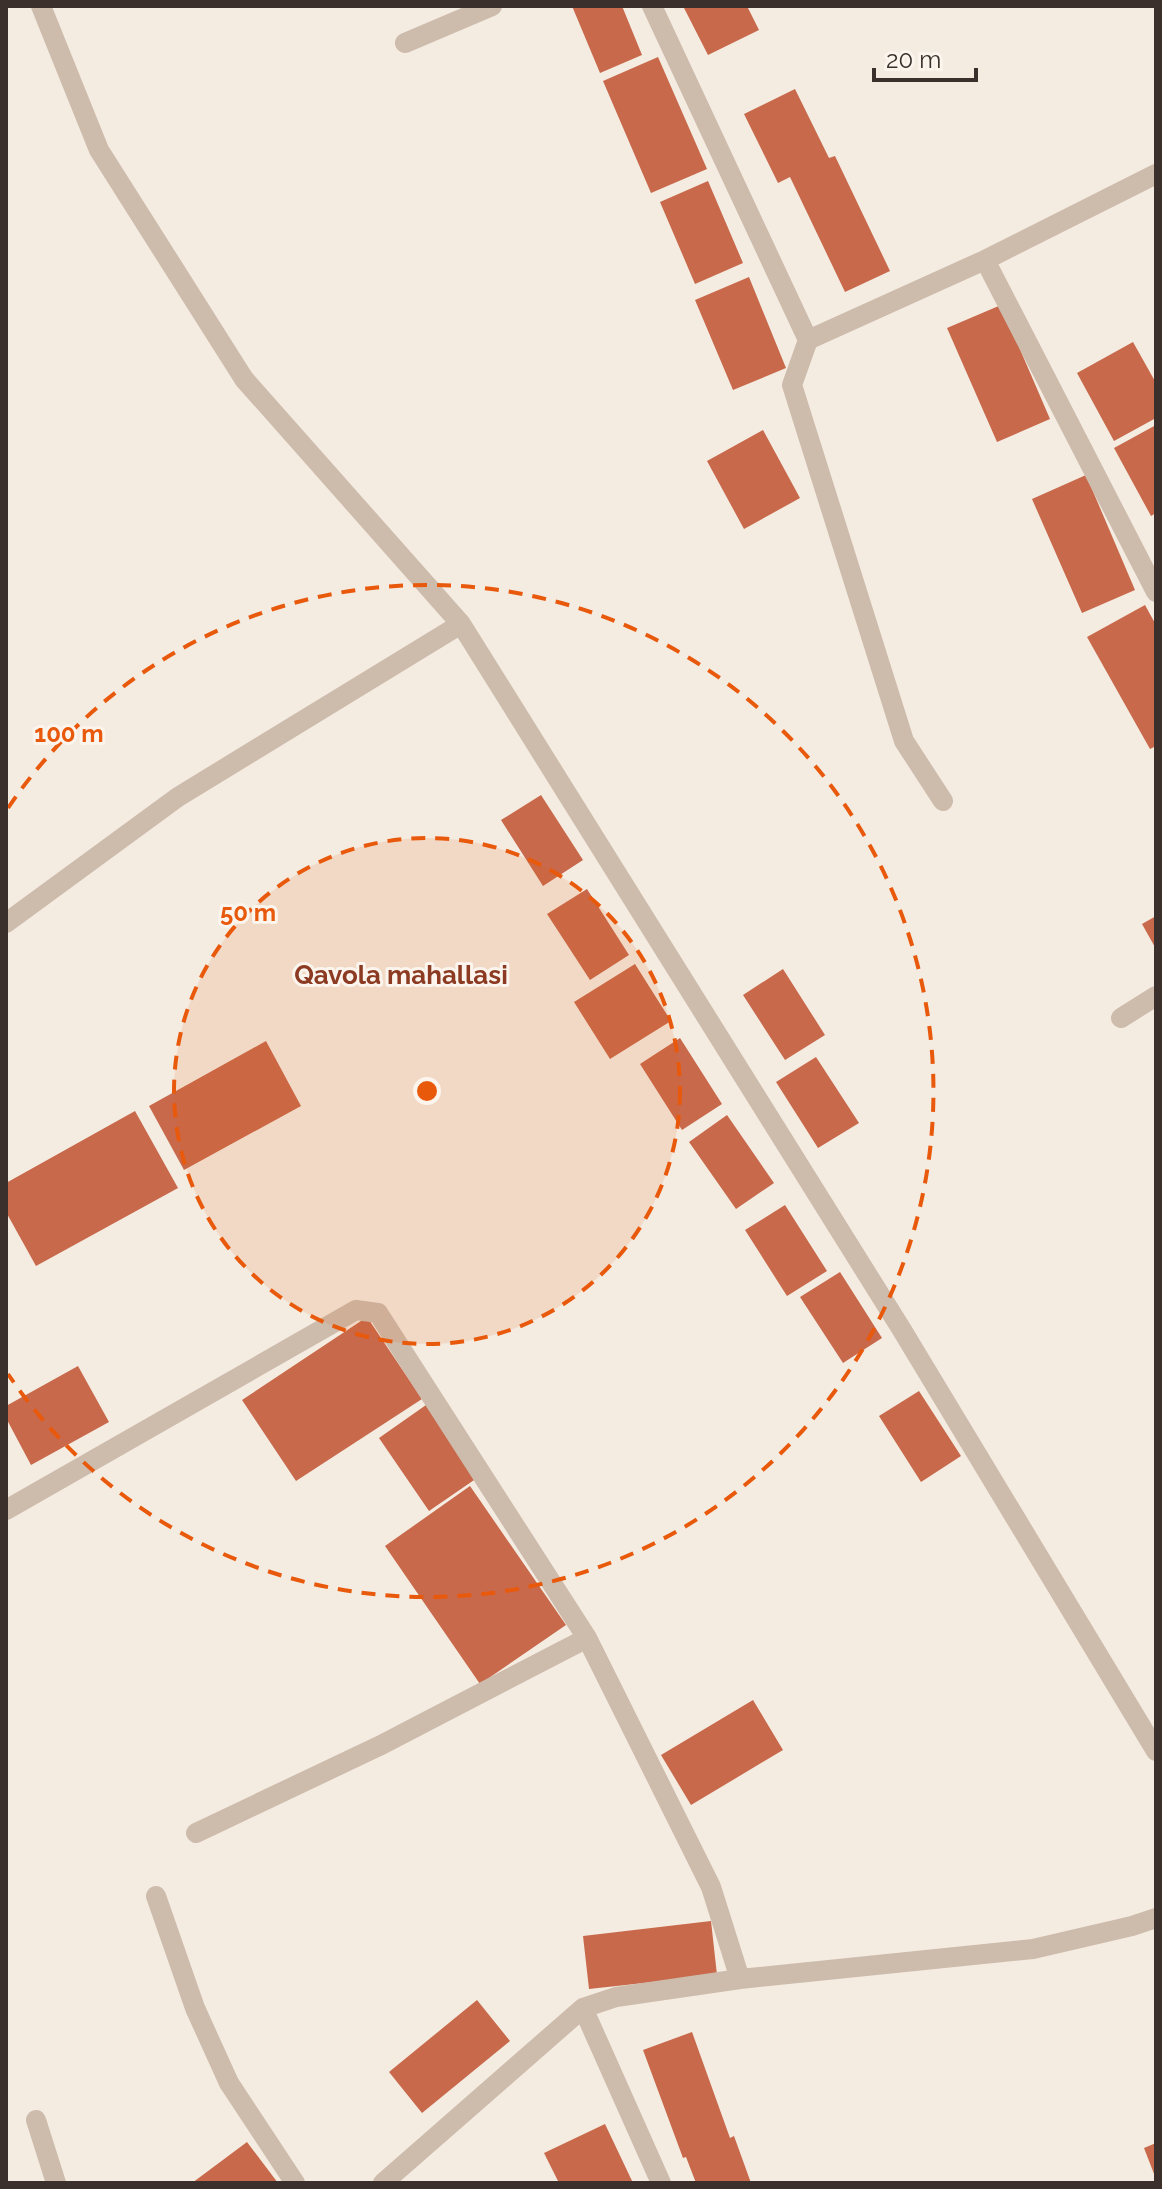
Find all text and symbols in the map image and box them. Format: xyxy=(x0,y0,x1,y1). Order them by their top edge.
scale bar xyxy=(874,32,976,82)
text: 20 m xyxy=(886,45,941,74)
text: 100 m xyxy=(34,719,104,748)
text: 50 m xyxy=(220,898,276,927)
district label: Qavola mahallasi xyxy=(294,960,508,990)
centre of rings xyxy=(413,1077,441,1105)

